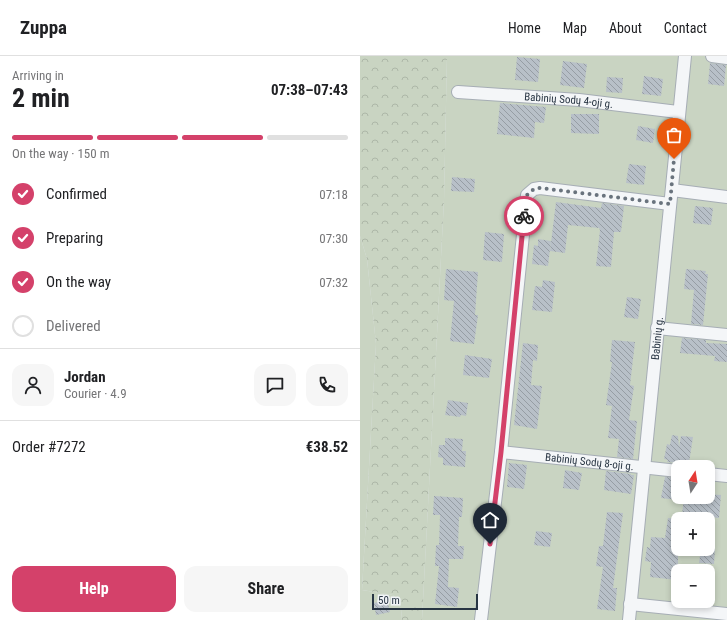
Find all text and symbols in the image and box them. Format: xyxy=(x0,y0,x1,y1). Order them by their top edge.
text: Zuppa xyxy=(20,16,67,39)
text: Home xyxy=(508,20,541,36)
text: Map xyxy=(563,20,587,36)
text: About xyxy=(609,20,642,36)
text: Contact xyxy=(664,20,707,36)
text: Arriving in xyxy=(12,68,64,83)
text: 07:38–07:43 xyxy=(271,81,348,99)
text: 2 min xyxy=(12,83,70,113)
street label: Babinių Sodų 4-oji g. xyxy=(524,90,614,111)
pin xyxy=(657,118,691,159)
icon: bag xyxy=(663,124,685,146)
text: On the way · 150 m xyxy=(12,146,109,161)
icon: check xyxy=(12,183,34,205)
text: Confirmed xyxy=(46,185,107,203)
text: 07:18 xyxy=(319,187,348,202)
courier xyxy=(504,196,544,236)
icon: bike xyxy=(513,205,535,227)
icon: check xyxy=(12,227,34,249)
text: Preparing xyxy=(46,229,103,247)
text: 07:30 xyxy=(319,231,348,246)
icon: check xyxy=(12,271,34,293)
text: On the way xyxy=(46,273,111,291)
text: 07:32 xyxy=(319,275,348,290)
street label: Babinių g. xyxy=(649,316,666,361)
text: Delivered xyxy=(46,317,101,335)
button: person xyxy=(12,364,54,406)
button: chat xyxy=(254,364,296,406)
button: phone xyxy=(306,364,348,406)
text: Jordan xyxy=(64,368,106,386)
text: Courier · 4.9 xyxy=(64,386,127,401)
text: Order #7272 xyxy=(12,438,86,456)
text: €38.52 xyxy=(306,438,348,456)
street label: Babinių Sodų 8-oji g. xyxy=(544,451,635,473)
north arrow xyxy=(671,460,715,504)
map controls xyxy=(671,460,715,608)
pin xyxy=(473,503,507,544)
icon: home xyxy=(479,509,501,531)
button: + xyxy=(671,512,715,556)
button: − xyxy=(671,564,715,608)
button: Help xyxy=(12,566,176,612)
button: Share xyxy=(184,566,348,612)
scale bar xyxy=(372,592,478,611)
text: 50 m xyxy=(378,594,400,607)

